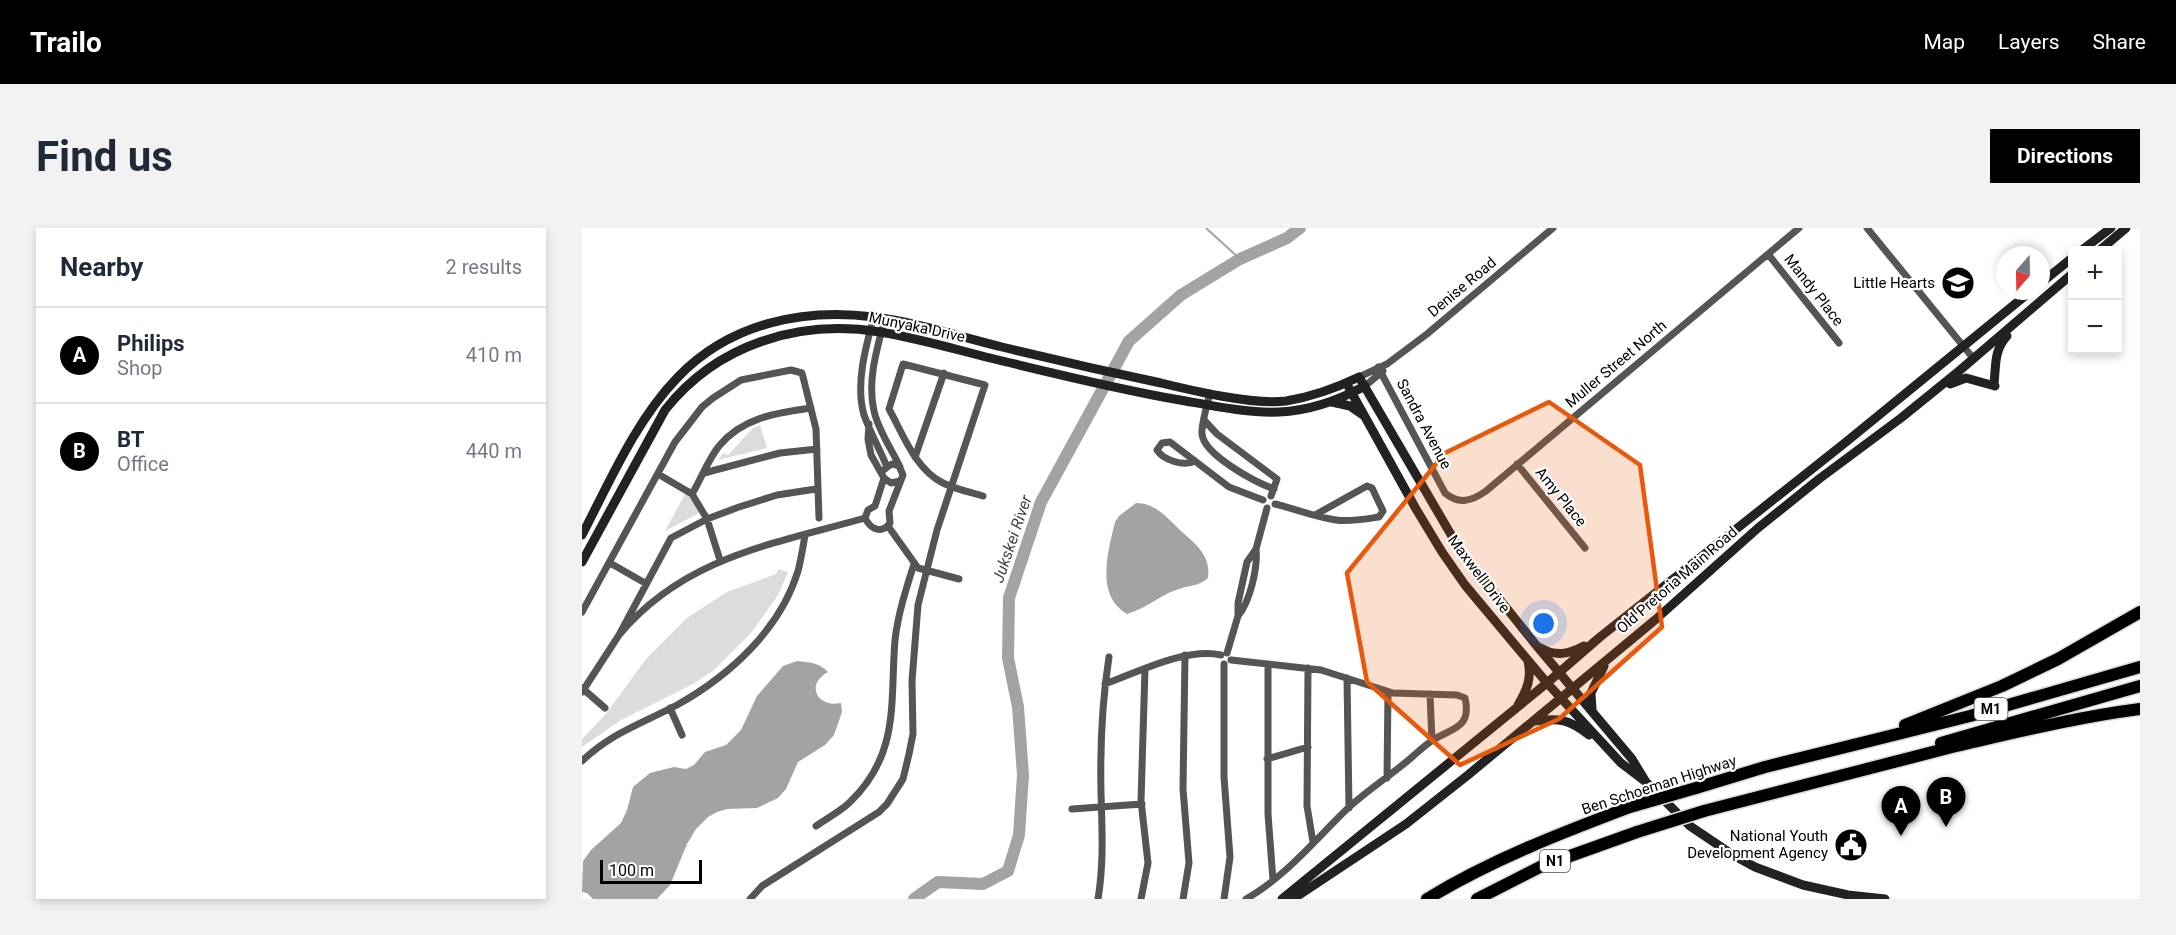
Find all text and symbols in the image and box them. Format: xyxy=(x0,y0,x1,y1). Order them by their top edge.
text: Trailo xyxy=(30,26,102,59)
text: Map xyxy=(1923,30,1965,54)
text: Layers xyxy=(1998,30,2059,54)
text: Share xyxy=(2092,30,2146,54)
button: Directions xyxy=(1990,129,2140,183)
text: Find us xyxy=(36,132,173,181)
north arrow xyxy=(1996,246,2050,300)
map controls xyxy=(2068,246,2122,354)
button: + xyxy=(2068,246,2122,300)
street label: Mandy Place xyxy=(1780,251,1848,329)
text: Nearby xyxy=(60,252,143,282)
street label: Denise Road xyxy=(1424,253,1500,321)
text: 2 results xyxy=(446,255,522,279)
school or university icon: Little Hearts xyxy=(1940,265,1976,301)
place label: Little Hearts xyxy=(1853,274,1935,292)
button: − xyxy=(2068,300,2122,354)
street label: Munyaka Drive xyxy=(867,308,967,346)
street label: Muller Street North xyxy=(1562,316,1670,412)
text: Philips xyxy=(117,331,185,356)
text: A xyxy=(73,343,86,367)
text: 410 m xyxy=(466,343,522,367)
text: Shop xyxy=(117,356,163,380)
street label: Sandra Avenue xyxy=(1393,376,1455,472)
text: BT xyxy=(117,427,144,452)
text: B xyxy=(73,439,86,463)
text: 440 m xyxy=(466,439,522,463)
text: Office xyxy=(117,452,169,476)
street label: Amy Place xyxy=(1532,464,1590,530)
water label: Jukskei River xyxy=(988,492,1036,585)
street label: Old Pretoria Main Road xyxy=(1613,523,1741,637)
street label: Maxwell Drive xyxy=(1444,532,1514,616)
your location xyxy=(1529,609,1558,638)
road number: M1 xyxy=(1974,698,2008,720)
street label: Ben Schoeman Highway xyxy=(1579,751,1739,819)
pin: B xyxy=(1926,778,1966,827)
pin: A xyxy=(1882,786,1920,836)
place label: National Youth Development Agency xyxy=(1687,827,1828,862)
public building icon: National Youth Development Agency xyxy=(1833,827,1869,863)
road number: N1 xyxy=(1540,850,1570,872)
scale bar xyxy=(600,857,702,884)
text: 100 m xyxy=(609,861,654,880)

